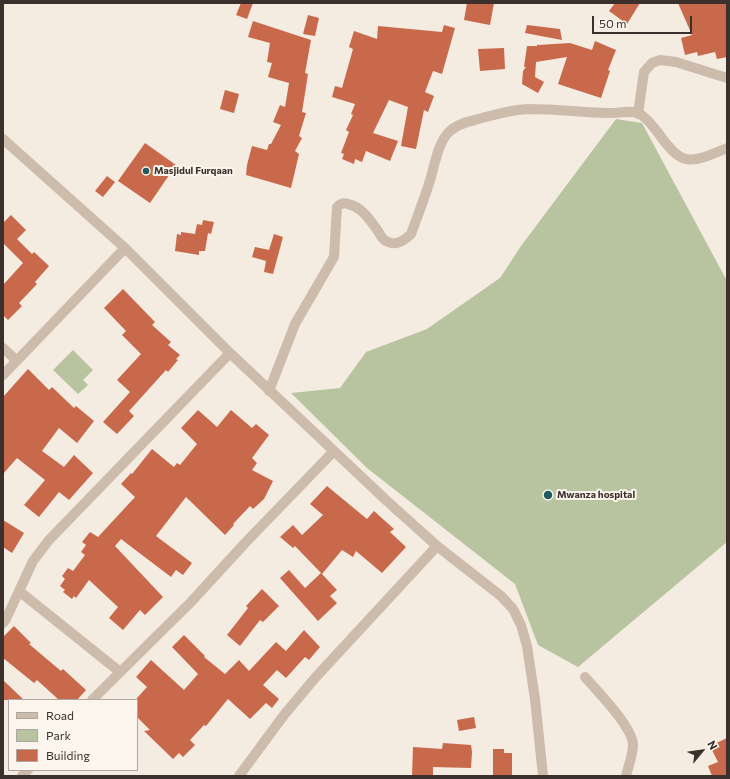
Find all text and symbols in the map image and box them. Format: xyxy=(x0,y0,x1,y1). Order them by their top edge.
scale bar xyxy=(594,8,694,34)
text: 50 m xyxy=(599,16,627,30)
place label: Masjidul Furqaan xyxy=(154,165,233,177)
marker: Masjidul Furqaan xyxy=(141,166,151,176)
marker: Mwanza hospital xyxy=(542,489,554,501)
place label: Mwanza hospital xyxy=(557,489,635,501)
legend xyxy=(8,699,138,771)
text: Road xyxy=(46,708,74,722)
text: Park xyxy=(46,728,71,742)
north arrow xyxy=(682,731,722,771)
text: N xyxy=(705,738,721,752)
text: Building xyxy=(46,748,90,762)

